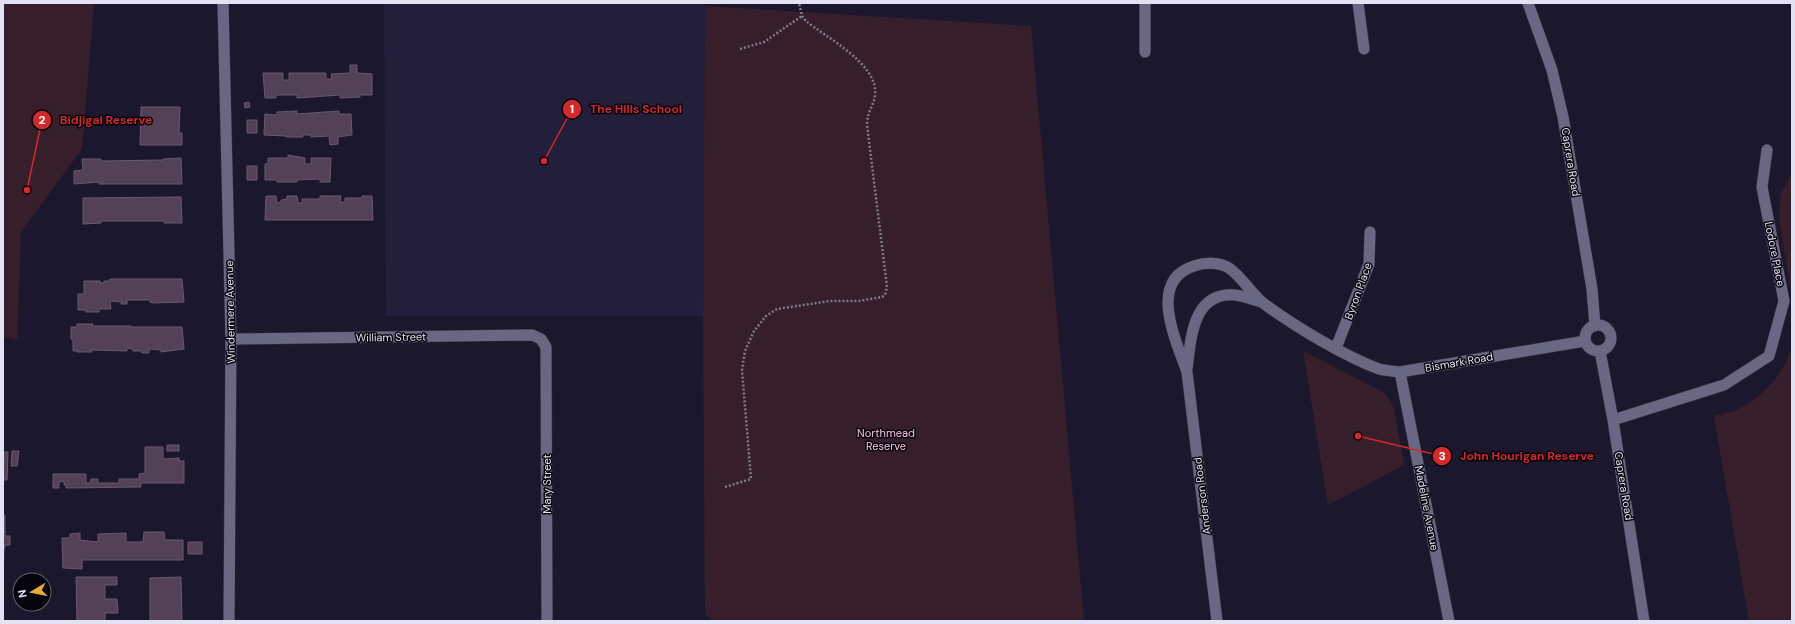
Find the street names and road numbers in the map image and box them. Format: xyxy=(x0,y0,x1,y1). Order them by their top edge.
street label: Caprera Road xyxy=(1559,127,1583,197)
street label: Lodore Place xyxy=(1762,220,1788,288)
street label: Windermere Avenue xyxy=(222,260,238,364)
street label: Byron Place xyxy=(1341,261,1375,321)
street label: William Street xyxy=(356,329,426,345)
street label: Bismark Road xyxy=(1424,349,1494,375)
street label: Caprera Road xyxy=(1612,451,1636,521)
street label: Mary Street xyxy=(540,454,554,514)
street label: Anderson Road xyxy=(1190,456,1214,535)
street label: Madeline Avenue xyxy=(1412,464,1442,552)

